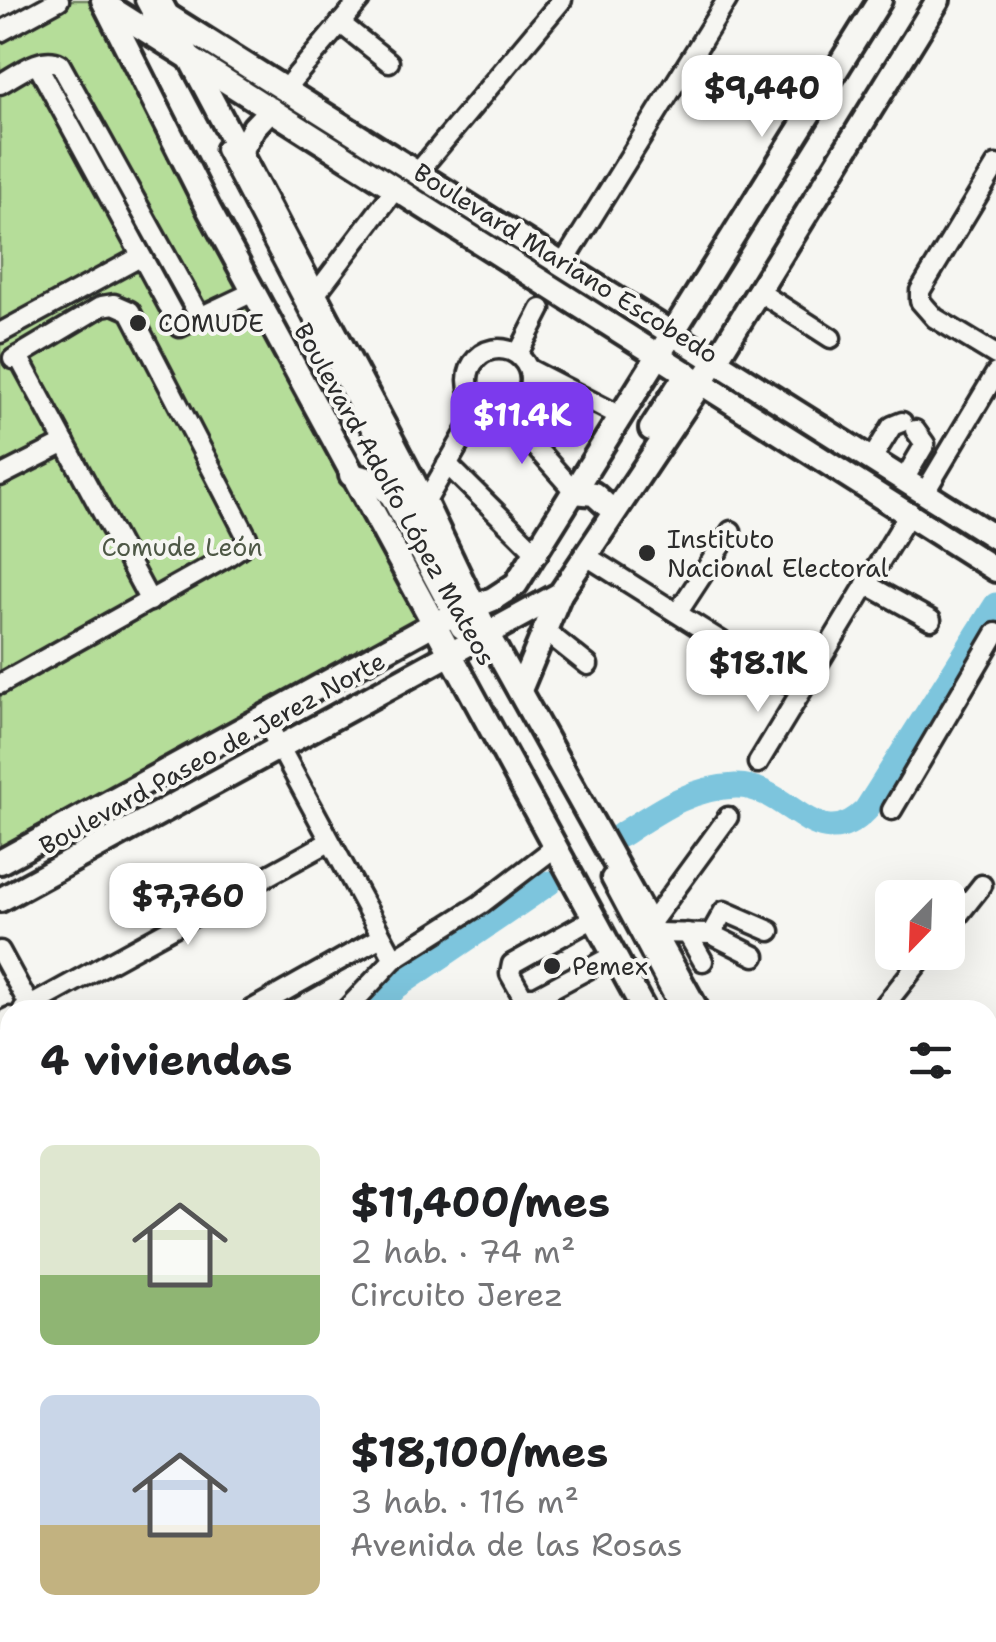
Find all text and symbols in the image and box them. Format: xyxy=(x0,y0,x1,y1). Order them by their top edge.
pin: $9,440 xyxy=(681,55,843,140)
text: $9,440 xyxy=(704,66,820,109)
street label: Boulevard Mariano Escobedo xyxy=(407,155,725,371)
place label: COMUDE xyxy=(158,306,264,340)
marker: COMUDE xyxy=(127,312,149,334)
street label: Boulevard Adolfo López Mateos xyxy=(286,317,504,671)
pin: $11.4K xyxy=(441,382,603,467)
text: $11.4K xyxy=(472,393,572,436)
place label: Instituto Nacional Electoral xyxy=(667,522,889,585)
park label: Comude León xyxy=(101,530,263,564)
marker: Instituto Nacional Electoral xyxy=(636,542,658,564)
pin: $18.1K xyxy=(677,630,839,715)
text: $18.1K xyxy=(708,641,808,684)
street label: Boulevard Paseo de Jerez Norte xyxy=(33,643,391,863)
pin: $7,760 xyxy=(107,863,269,948)
text: $7,760 xyxy=(131,874,245,917)
north arrow xyxy=(875,880,965,970)
map controls xyxy=(875,880,965,970)
place label: Pemex xyxy=(572,949,648,983)
marker: Pemex xyxy=(541,955,563,977)
text: 4 viviendas xyxy=(40,1032,292,1088)
icon: filters xyxy=(903,1033,958,1088)
text: $11,400/mes xyxy=(350,1174,610,1230)
icon: home xyxy=(120,1185,240,1305)
text: 2 hab. · 74 m² xyxy=(350,1230,575,1273)
text: Circuito Jerez xyxy=(350,1273,563,1316)
text: $18,100/mes xyxy=(350,1424,608,1480)
icon: home xyxy=(120,1435,240,1555)
text: 3 hab. · 116 m² xyxy=(350,1480,579,1523)
text: Avenida de las Rosas xyxy=(350,1523,683,1566)

